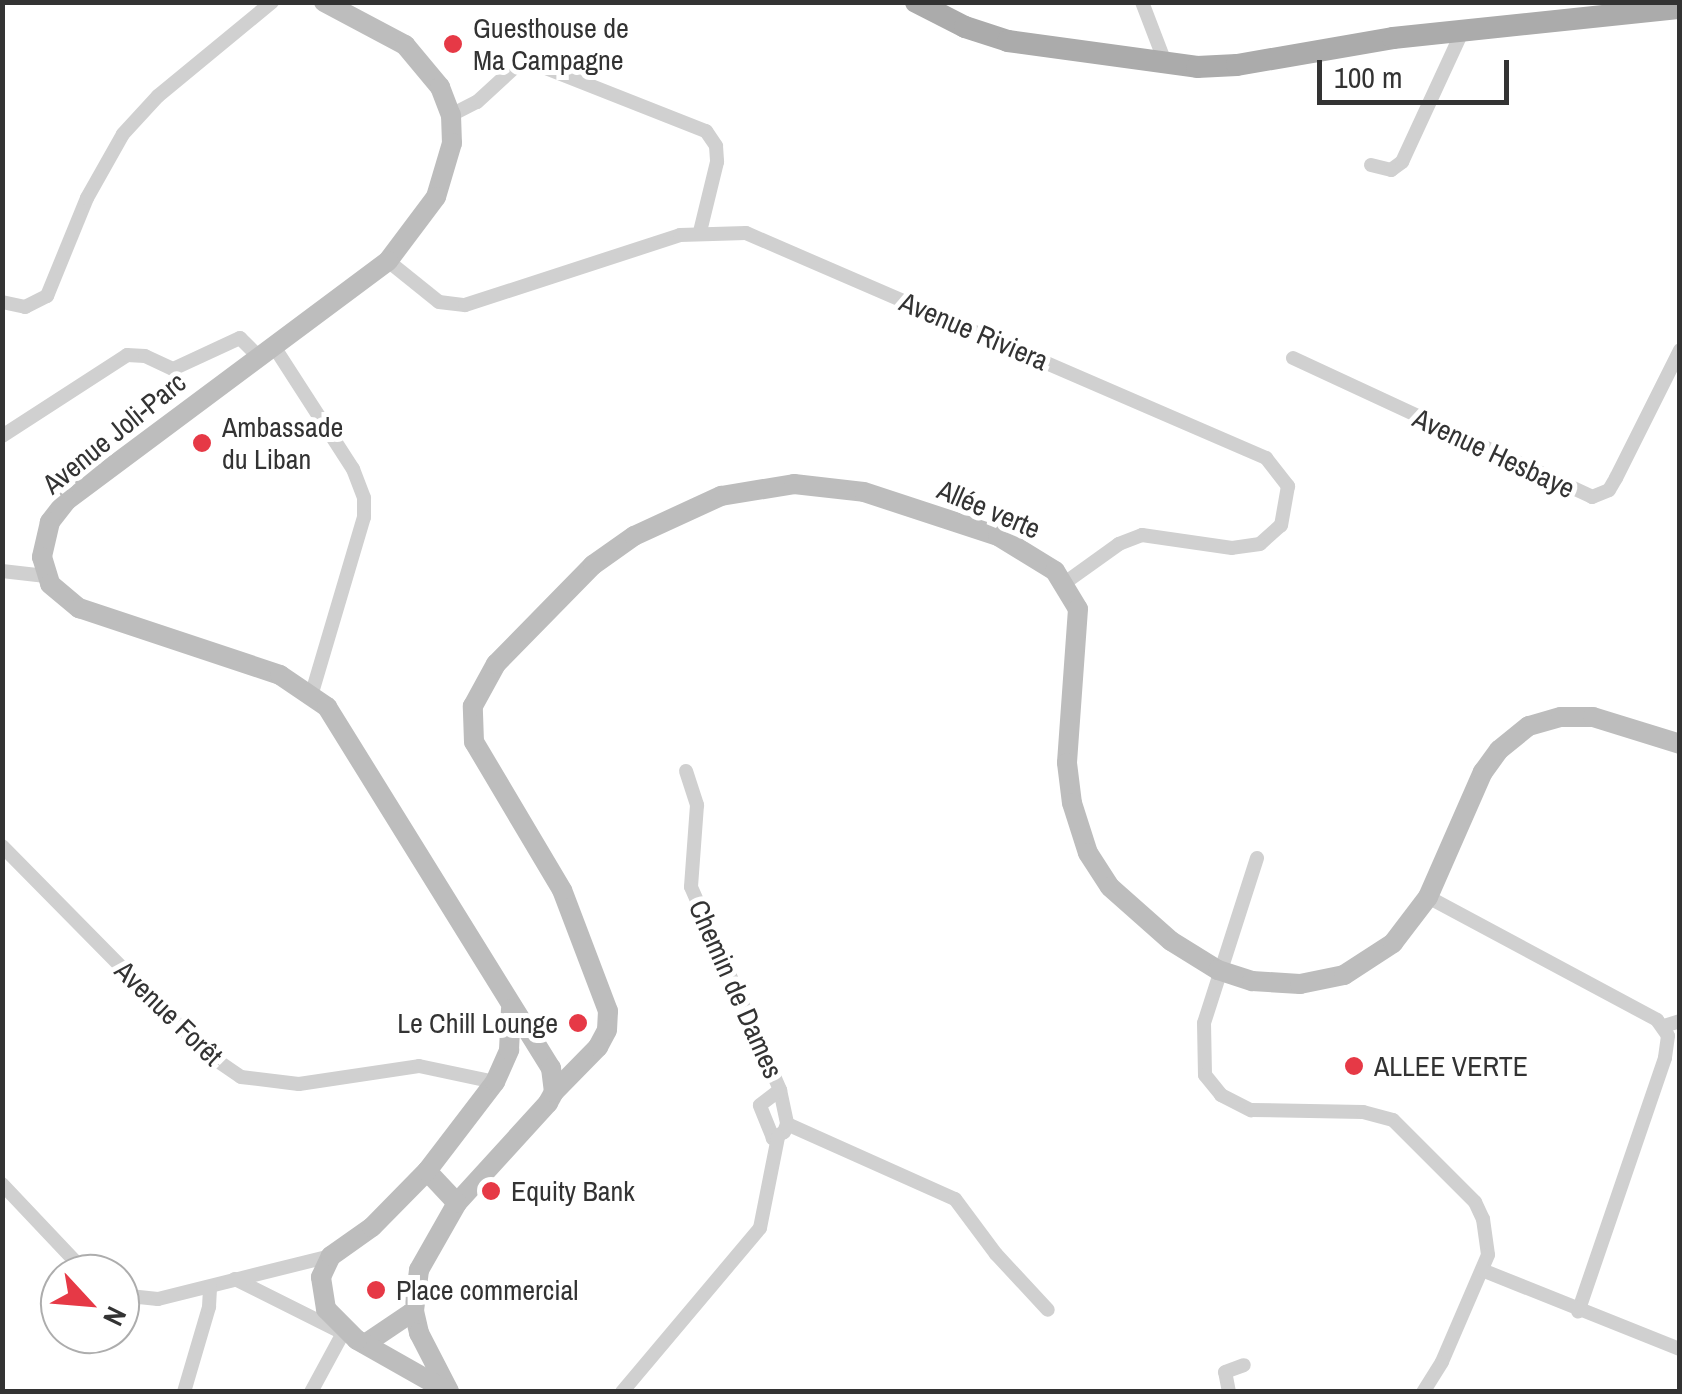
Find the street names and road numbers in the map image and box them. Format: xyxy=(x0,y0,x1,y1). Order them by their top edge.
street label: Avenue Riviera xyxy=(895,285,1053,377)
street label: Avenue Joli-Parc xyxy=(36,365,192,501)
street label: Avenue Hesbaye xyxy=(1408,401,1580,505)
street label: Allée verte xyxy=(933,472,1045,546)
street label: Chemin de Dames xyxy=(682,895,790,1083)
street label: Avenue Forêt xyxy=(108,954,230,1072)

